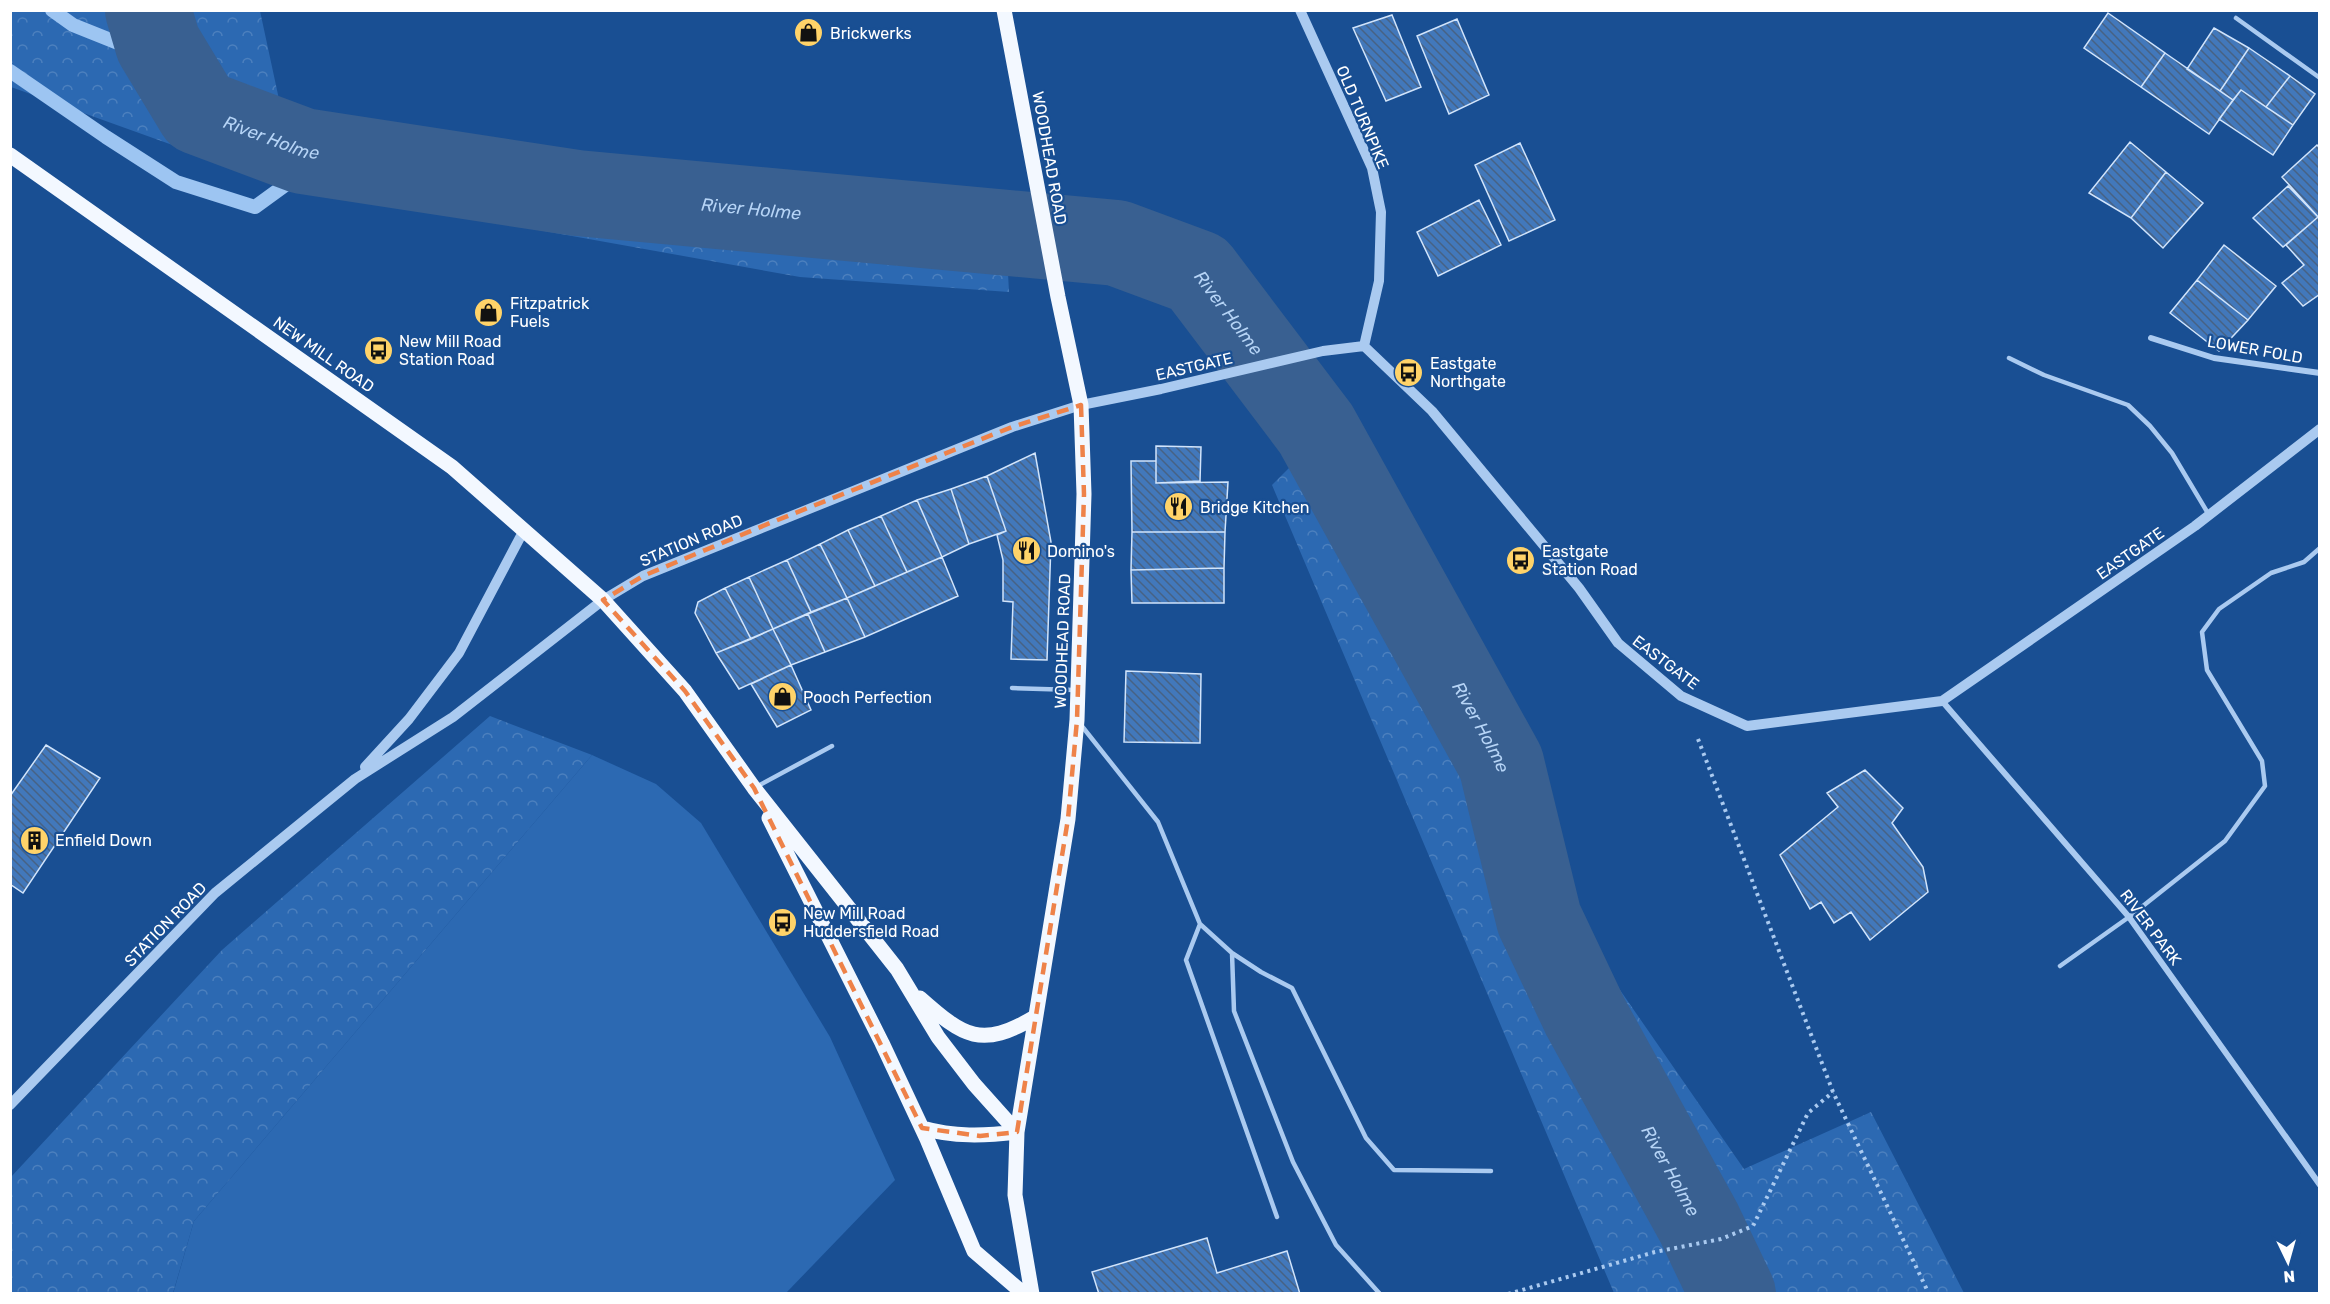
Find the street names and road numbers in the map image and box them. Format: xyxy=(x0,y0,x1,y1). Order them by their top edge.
street label: OLD TURNPIKE xyxy=(1332,63,1393,172)
street label: WOODHEAD ROAD xyxy=(1028,90,1071,226)
street label: NEW MILL ROAD xyxy=(270,313,378,396)
street label: LOWER FOLD xyxy=(2206,332,2304,367)
street label: EASTGATE xyxy=(1154,348,1234,385)
street label: STATION ROAD xyxy=(637,510,745,571)
street label: EASTGATE xyxy=(2093,523,2168,584)
street label: WOODHEAD ROAD xyxy=(1051,573,1074,709)
street label: EASTGATE xyxy=(1629,631,1703,694)
street label: STATION ROAD xyxy=(120,878,210,970)
street label: RIVER PARK xyxy=(2116,886,2185,969)

